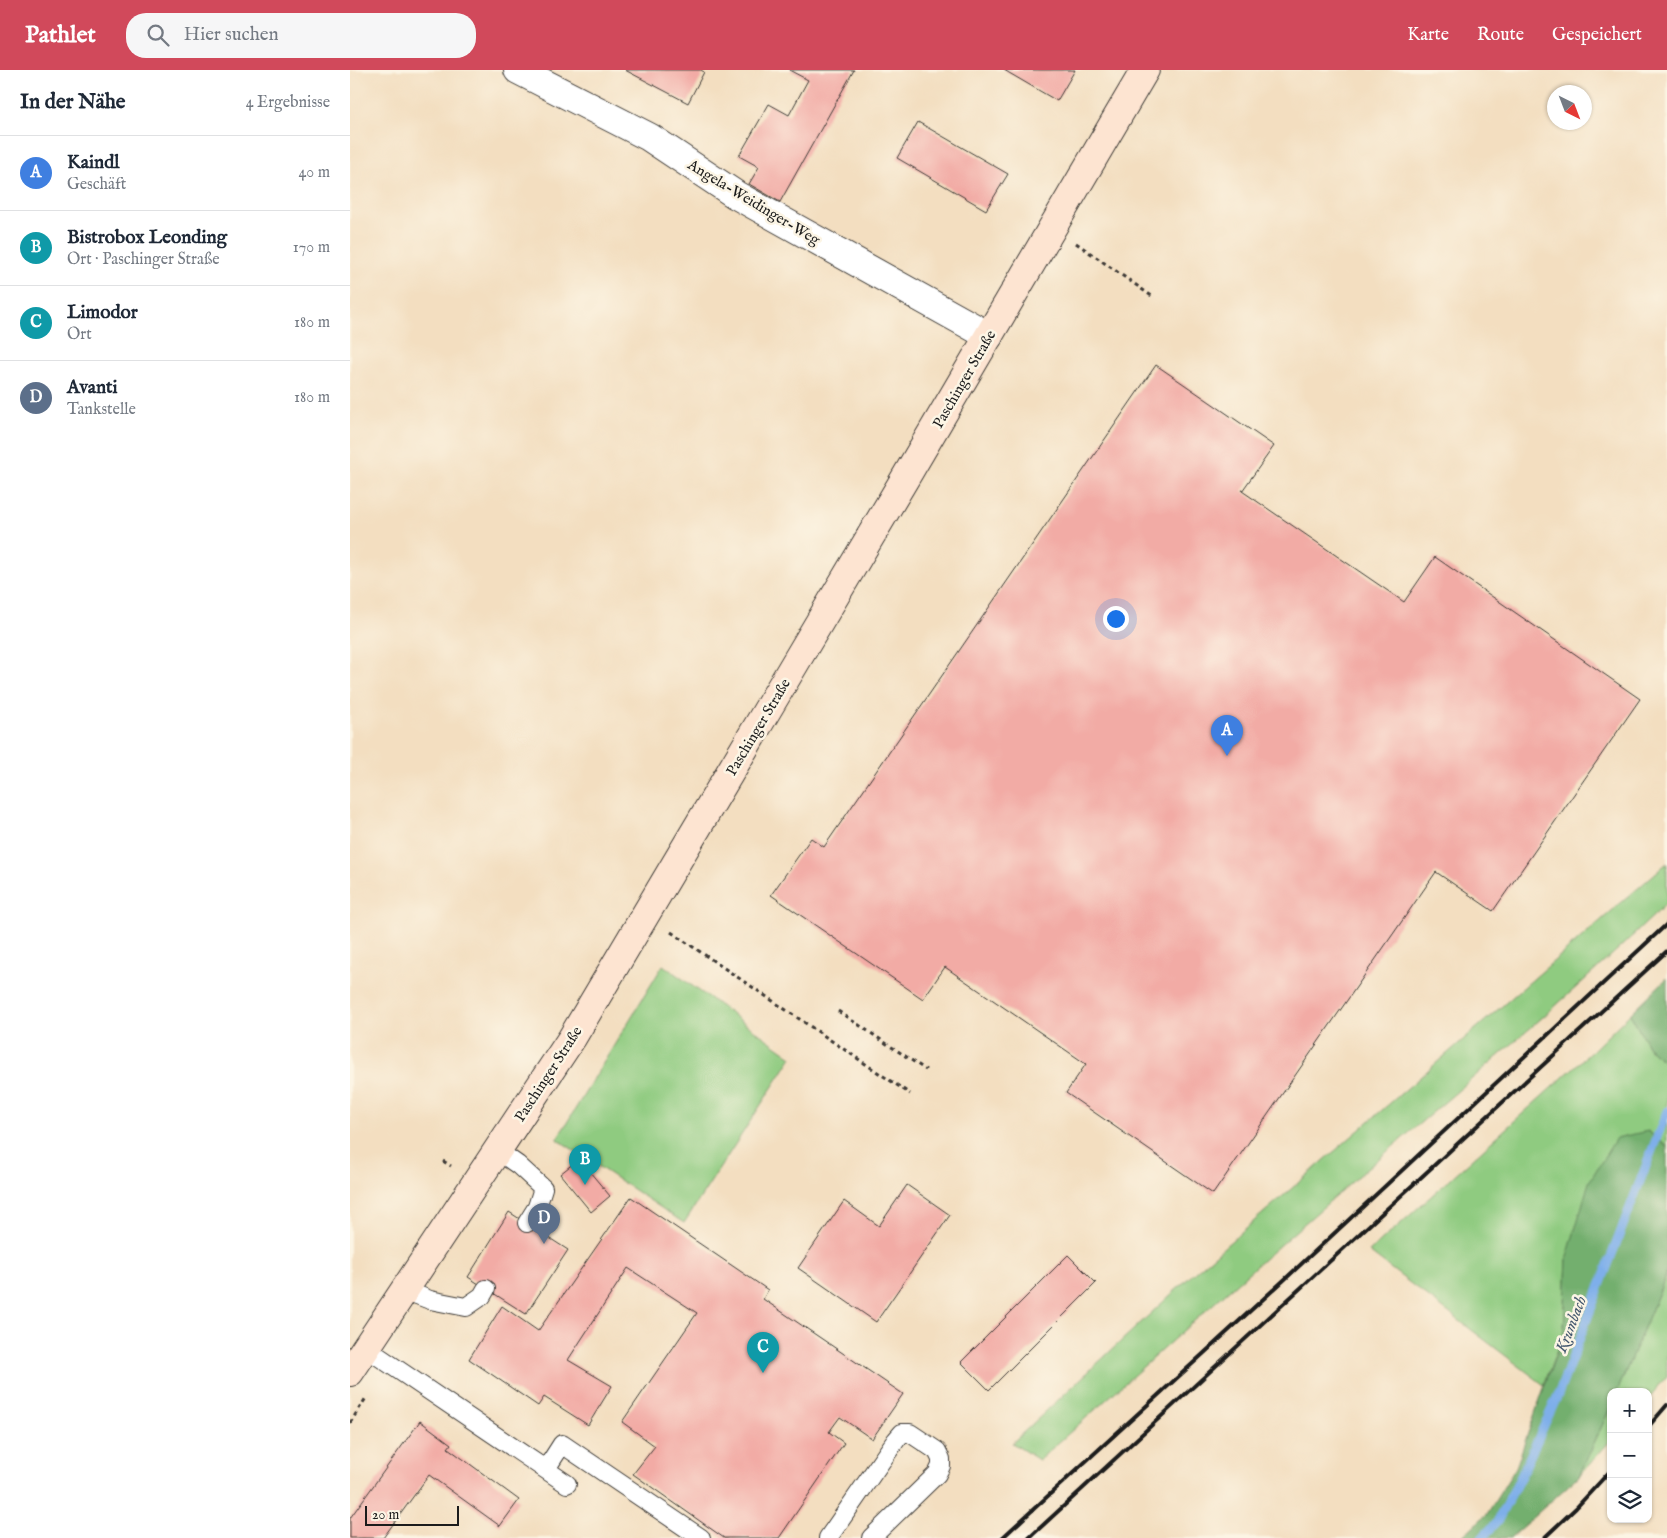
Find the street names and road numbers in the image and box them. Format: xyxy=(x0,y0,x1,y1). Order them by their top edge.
street label: Angela-Weidinger-Weg xyxy=(683,155,824,250)
street label: Paschinger Straße xyxy=(929,327,1000,432)
street label: Paschinger Straße xyxy=(722,675,795,779)
street label: Paschinger Straße xyxy=(510,1023,586,1126)

